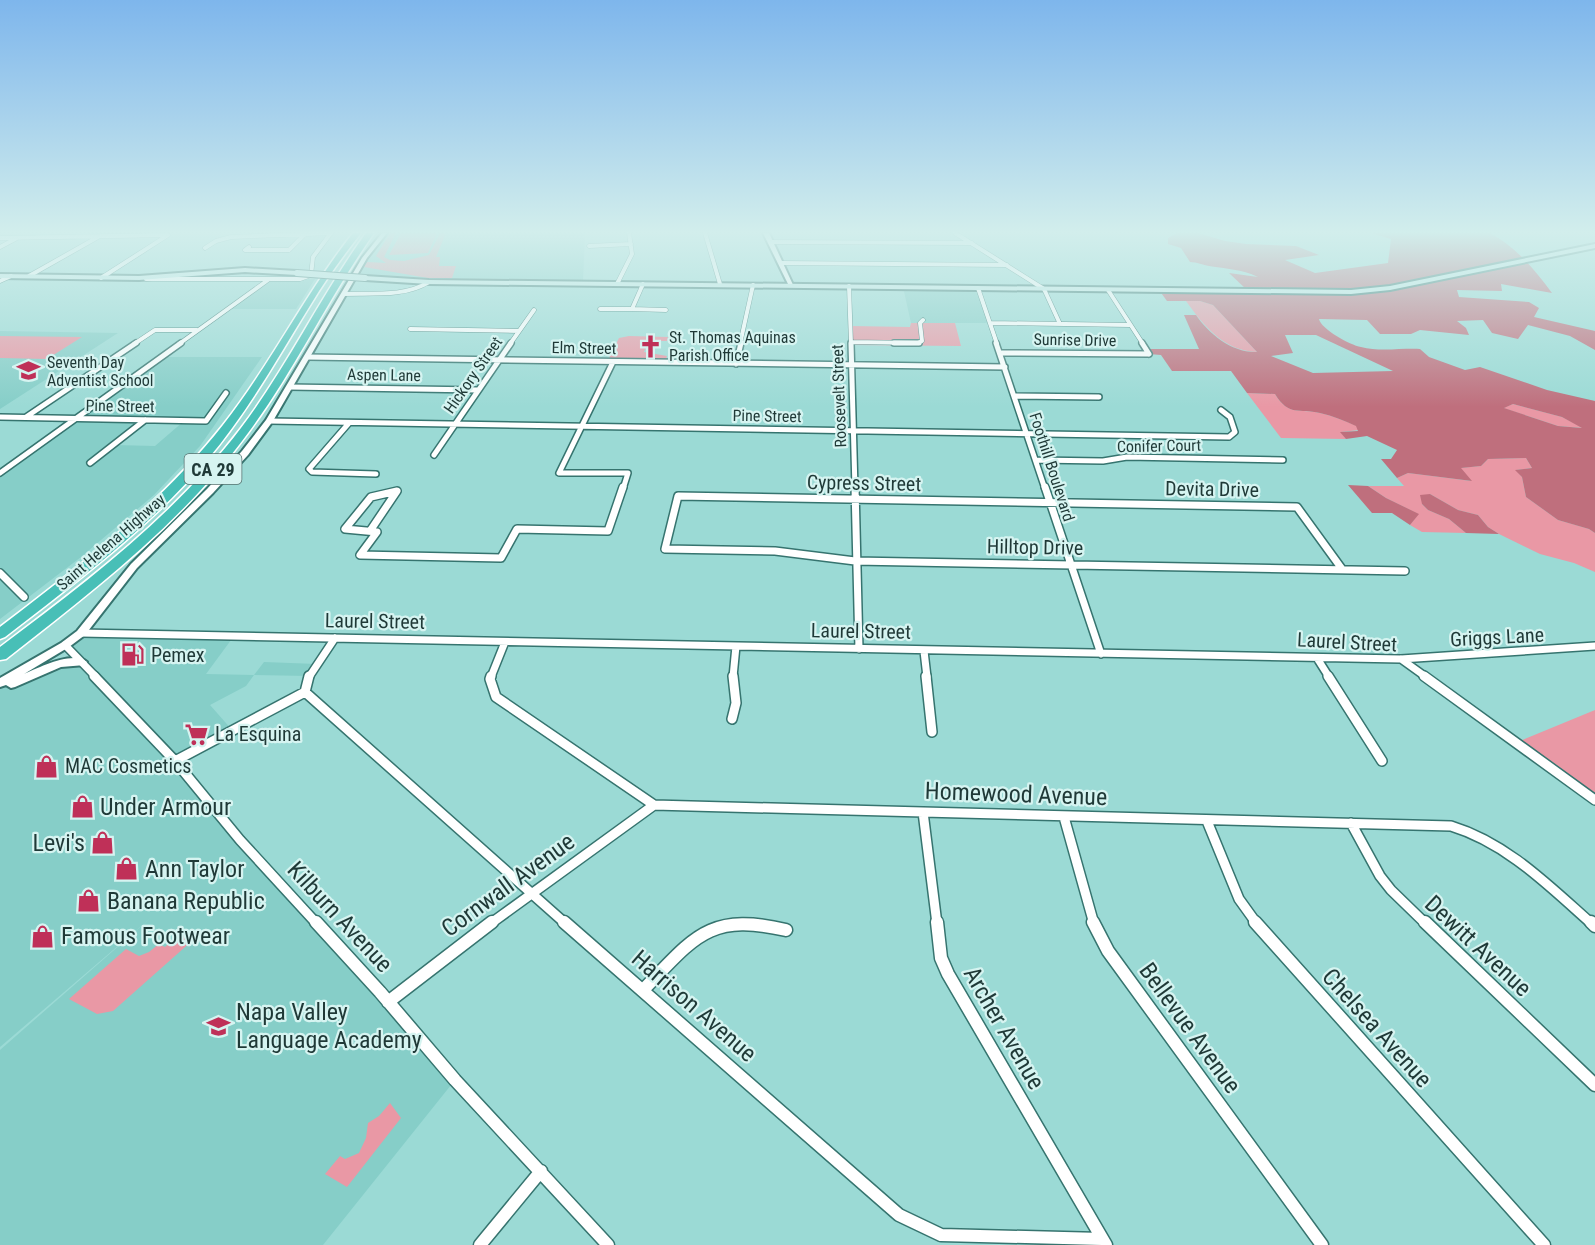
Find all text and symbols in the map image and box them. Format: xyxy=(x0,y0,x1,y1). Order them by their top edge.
place label: St. Thomas Aquinas Parish Office xyxy=(669,328,796,365)
street label: Sunrise Drive xyxy=(1033,330,1117,350)
street label: Hickory Street xyxy=(440,333,506,417)
church icon: St. Thomas Aquinas Parish Office xyxy=(638,333,664,359)
street label: Elm Street xyxy=(551,338,617,358)
street label: Roosevelt Street xyxy=(828,344,850,448)
place label: Seventh Day Adventist School xyxy=(47,353,153,390)
school or university icon: Seventh Day Adventist School xyxy=(16,358,42,384)
street label: Aspen Lane xyxy=(347,365,421,385)
street label: Pine Street xyxy=(85,396,155,416)
street label: Pine Street xyxy=(732,406,802,426)
street label: Foothill Boulevard xyxy=(1025,410,1079,524)
street label: Conifer Court xyxy=(1117,436,1202,456)
road number: CA 29 xyxy=(184,454,242,484)
street label: Cypress Street xyxy=(807,470,922,496)
street label: Devita Drive xyxy=(1165,476,1259,502)
street label: Saint Helena Highway xyxy=(53,490,169,594)
street label: Hilltop Drive xyxy=(987,534,1083,560)
street label: Laurel Street xyxy=(325,608,425,634)
street label: Laurel Street xyxy=(811,618,911,644)
street label: Griggs Lane xyxy=(1449,623,1545,651)
street label: Laurel Street xyxy=(1296,627,1398,657)
fuel station icon: Pemex xyxy=(120,642,146,668)
place label: Pemex xyxy=(151,643,205,667)
supermarket icon: La Esquina xyxy=(184,721,210,747)
place label: La Esquina xyxy=(215,722,301,746)
shop icon: MAC Cosmetics xyxy=(34,753,60,779)
place label: MAC Cosmetics xyxy=(65,754,191,778)
street label: Homewood Avenue xyxy=(924,777,1108,811)
place label: Under Armour xyxy=(100,793,231,821)
shop icon: Under Armour xyxy=(69,794,95,820)
street label: Cornwall Avenue xyxy=(436,827,580,943)
place label: Levi's xyxy=(33,829,85,857)
shop icon: Levi's xyxy=(90,830,116,856)
place label: Ann Taylor xyxy=(145,855,244,883)
shop icon: Ann Taylor xyxy=(114,856,140,882)
street label: Kilburn Avenue xyxy=(282,856,398,978)
place label: Banana Republic xyxy=(107,887,265,915)
shop icon: Banana Republic xyxy=(76,888,102,914)
street label: Dewitt Avenue xyxy=(1419,890,1537,1002)
place label: Famous Footwear xyxy=(61,922,230,950)
shop icon: Famous Footwear xyxy=(30,923,56,949)
street label: Harrison Avenue xyxy=(626,944,762,1068)
street label: Bellevue Avenue xyxy=(1133,957,1247,1099)
street label: Archer Avenue xyxy=(958,962,1050,1094)
street label: Chelsea Avenue xyxy=(1316,963,1438,1093)
place label: Napa Valley Language Academy xyxy=(236,998,422,1054)
school or university icon: Napa Valley Language Academy xyxy=(205,1013,231,1039)

